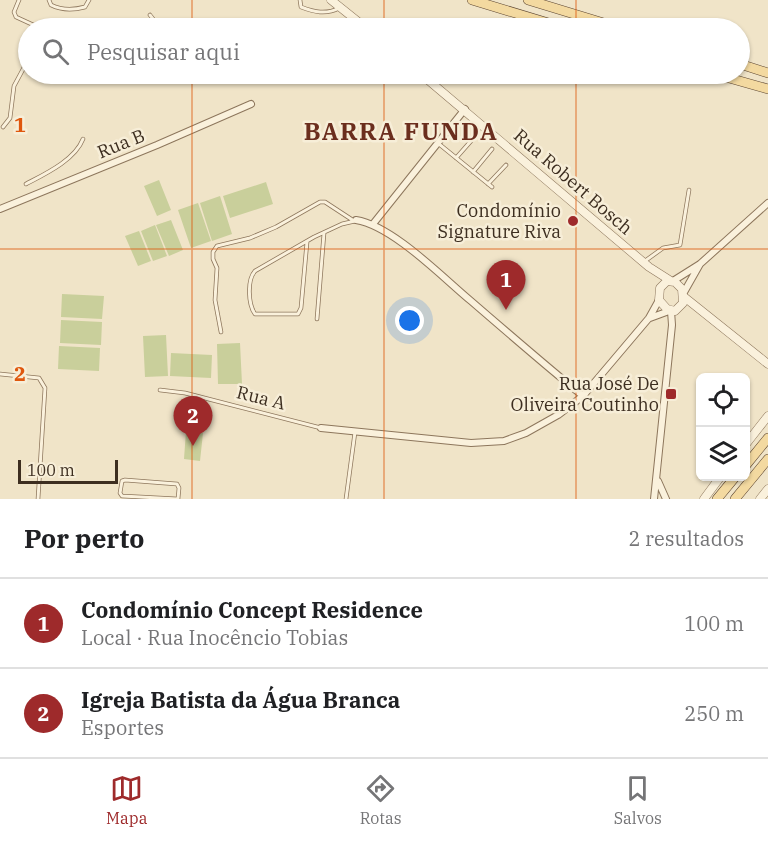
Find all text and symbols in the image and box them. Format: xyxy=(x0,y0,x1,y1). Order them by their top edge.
search box xyxy=(18,18,750,84)
icon: search xyxy=(39,35,72,68)
text: Pesquisar aqui xyxy=(87,37,240,66)
text: 1 xyxy=(14,111,26,138)
district label: BARRA FUNDA xyxy=(304,115,498,147)
street label: Rua B xyxy=(94,124,148,163)
street label: Rua Robert Bosch xyxy=(509,124,637,239)
place label: Condomínio Signature Riva xyxy=(438,199,561,243)
marker: Condomínio Signature Riva xyxy=(566,214,580,228)
pin: 1 xyxy=(486,260,526,310)
your location xyxy=(395,306,424,335)
text: 2 xyxy=(14,360,26,387)
place label: Rua José De Oliveira Coutinho xyxy=(511,372,659,416)
map controls xyxy=(696,373,750,481)
button: locate xyxy=(696,373,750,427)
street label: Rua A xyxy=(234,380,289,415)
marker: Rua José De Oliveira Coutinho xyxy=(664,387,678,401)
pin: 2 xyxy=(174,396,212,446)
button: layers xyxy=(696,427,750,481)
scale bar xyxy=(18,457,118,484)
text: 100 m xyxy=(27,460,75,480)
text: Por perto xyxy=(24,521,144,555)
text: 2 resultados xyxy=(628,525,744,552)
text: Condomínio Concept Residence xyxy=(81,595,423,624)
text: 1 xyxy=(38,610,50,637)
text: 100 m xyxy=(684,610,744,637)
text: Local · Rua Inocêncio Tobias xyxy=(81,624,348,651)
text: Igreja Batista da Água Branca xyxy=(81,685,400,714)
text: 2 xyxy=(38,700,50,727)
text: 250 m xyxy=(684,700,744,727)
text: Esportes xyxy=(81,714,164,741)
tab: Mapa xyxy=(106,772,148,828)
tab: Rotas xyxy=(360,772,401,828)
tab: Salvos xyxy=(614,772,662,828)

